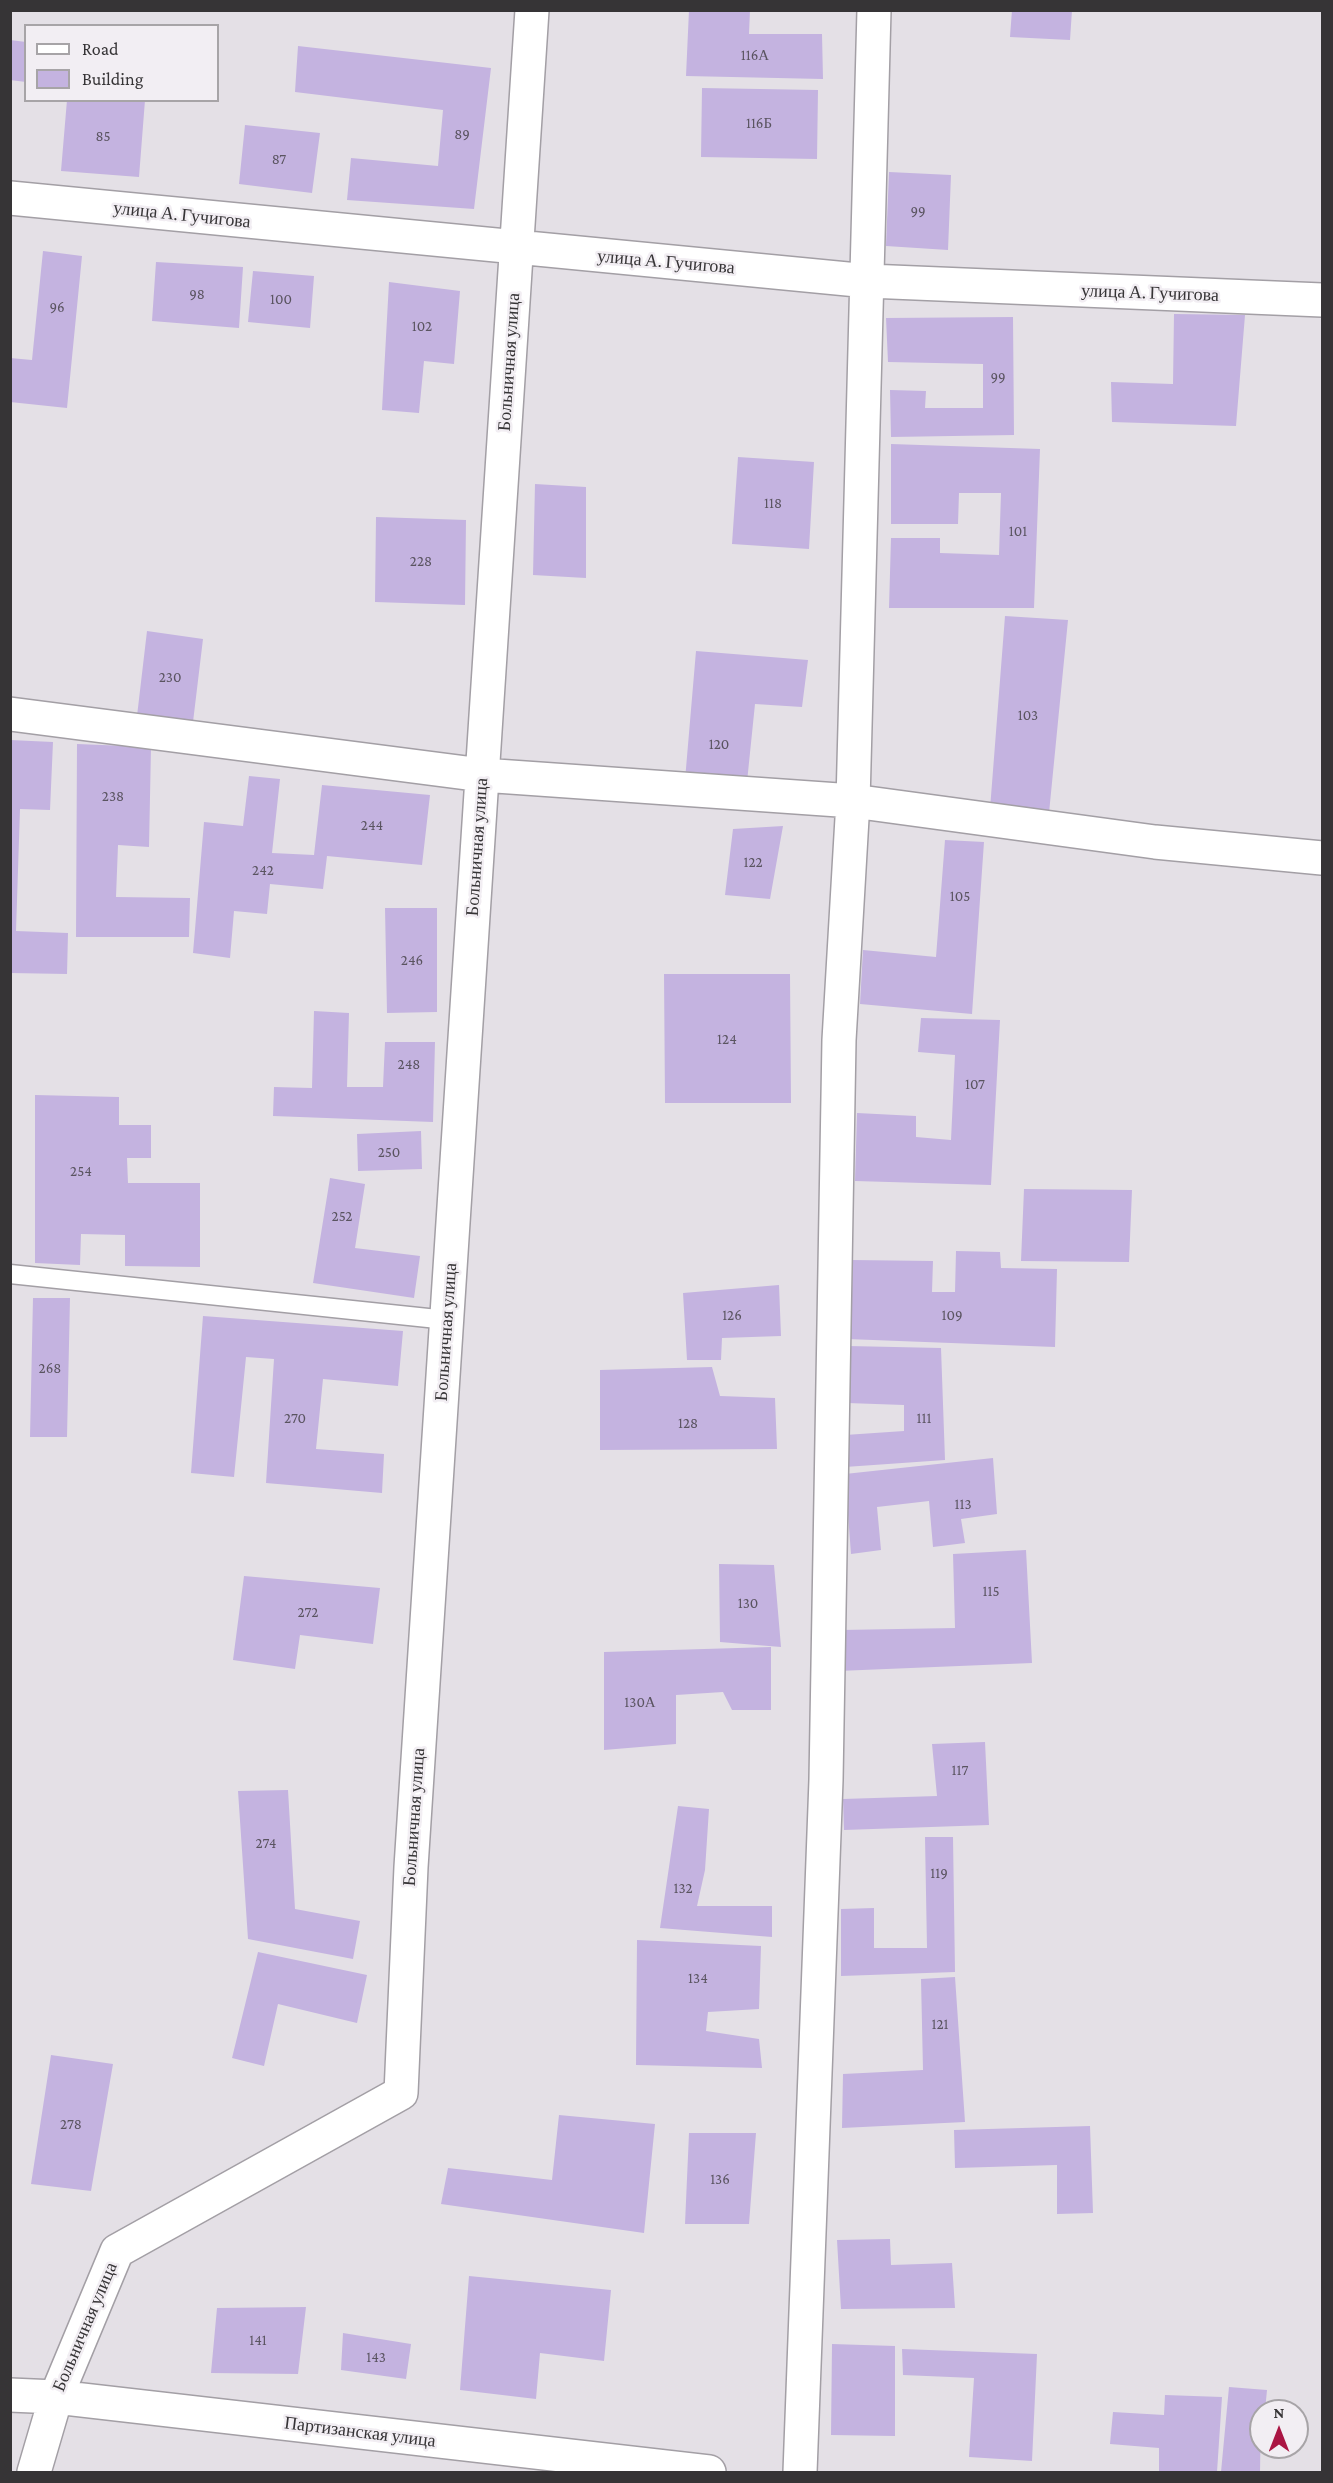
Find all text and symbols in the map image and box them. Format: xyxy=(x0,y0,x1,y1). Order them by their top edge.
legend xyxy=(24,24,219,102)
text: Road xyxy=(82,39,119,59)
house number: 116А xyxy=(741,46,769,64)
text: Building xyxy=(82,69,143,89)
house number: 116Б xyxy=(746,114,772,132)
house number: 89 xyxy=(454,125,470,143)
house number: 85 xyxy=(96,127,110,145)
house number: 87 xyxy=(272,150,286,168)
street label: улица А. Гучигова xyxy=(112,197,252,233)
house number: 99 xyxy=(910,202,926,220)
street label: улица А. Гучигова xyxy=(596,245,736,279)
street label: улица А. Гучигова xyxy=(1081,280,1219,306)
house number: 98 xyxy=(189,285,205,303)
house number: 100 xyxy=(270,290,292,308)
street label: Больничная улица xyxy=(493,292,525,432)
house number: 96 xyxy=(49,298,65,316)
house number: 102 xyxy=(412,317,432,335)
house number: 99 xyxy=(990,368,1006,386)
house number: 118 xyxy=(764,494,782,512)
house number: 101 xyxy=(1009,522,1027,540)
house number: 228 xyxy=(410,552,432,570)
house number: 230 xyxy=(159,668,181,686)
house number: 103 xyxy=(1018,706,1038,724)
house number: 120 xyxy=(709,735,729,753)
street label: Больничная улица xyxy=(461,777,493,917)
house number: 238 xyxy=(102,787,124,805)
house number: 244 xyxy=(361,816,383,834)
house number: 122 xyxy=(743,853,763,871)
house number: 242 xyxy=(252,861,274,879)
house number: 105 xyxy=(950,887,970,905)
house number: 246 xyxy=(401,951,423,969)
house number: 124 xyxy=(717,1030,737,1048)
house number: 248 xyxy=(398,1055,420,1073)
house number: 107 xyxy=(965,1075,985,1093)
house number: 250 xyxy=(378,1143,400,1161)
house number: 254 xyxy=(70,1162,92,1180)
house number: 252 xyxy=(331,1207,353,1225)
street label: Больничная улица xyxy=(430,1262,462,1402)
house number: 126 xyxy=(722,1306,742,1324)
house number: 109 xyxy=(941,1306,963,1324)
house number: 268 xyxy=(39,1359,61,1377)
house number: 270 xyxy=(284,1409,306,1427)
house number: 111 xyxy=(917,1409,931,1427)
house number: 128 xyxy=(678,1414,698,1432)
house number: 113 xyxy=(954,1495,972,1513)
house number: 115 xyxy=(982,1582,1000,1600)
house number: 130 xyxy=(738,1594,758,1612)
house number: 272 xyxy=(298,1603,318,1621)
house number: 130А xyxy=(624,1693,656,1711)
street label: Больничная улица xyxy=(398,1747,430,1887)
house number: 117 xyxy=(952,1761,968,1779)
house number: 274 xyxy=(255,1834,277,1852)
house number: 119 xyxy=(930,1864,948,1882)
house number: 132 xyxy=(673,1879,693,1897)
house number: 134 xyxy=(688,1969,708,1987)
house number: 121 xyxy=(931,2015,949,2033)
house number: 278 xyxy=(60,2115,82,2133)
house number: 136 xyxy=(710,2170,730,2188)
street label: Больничная улица xyxy=(48,2259,122,2395)
house number: 141 xyxy=(249,2331,267,2349)
house number: 143 xyxy=(366,2348,386,2366)
north arrow xyxy=(1249,2399,1309,2459)
text: N xyxy=(1274,2404,1284,2421)
street label: Партизанская улица xyxy=(283,2412,437,2452)

